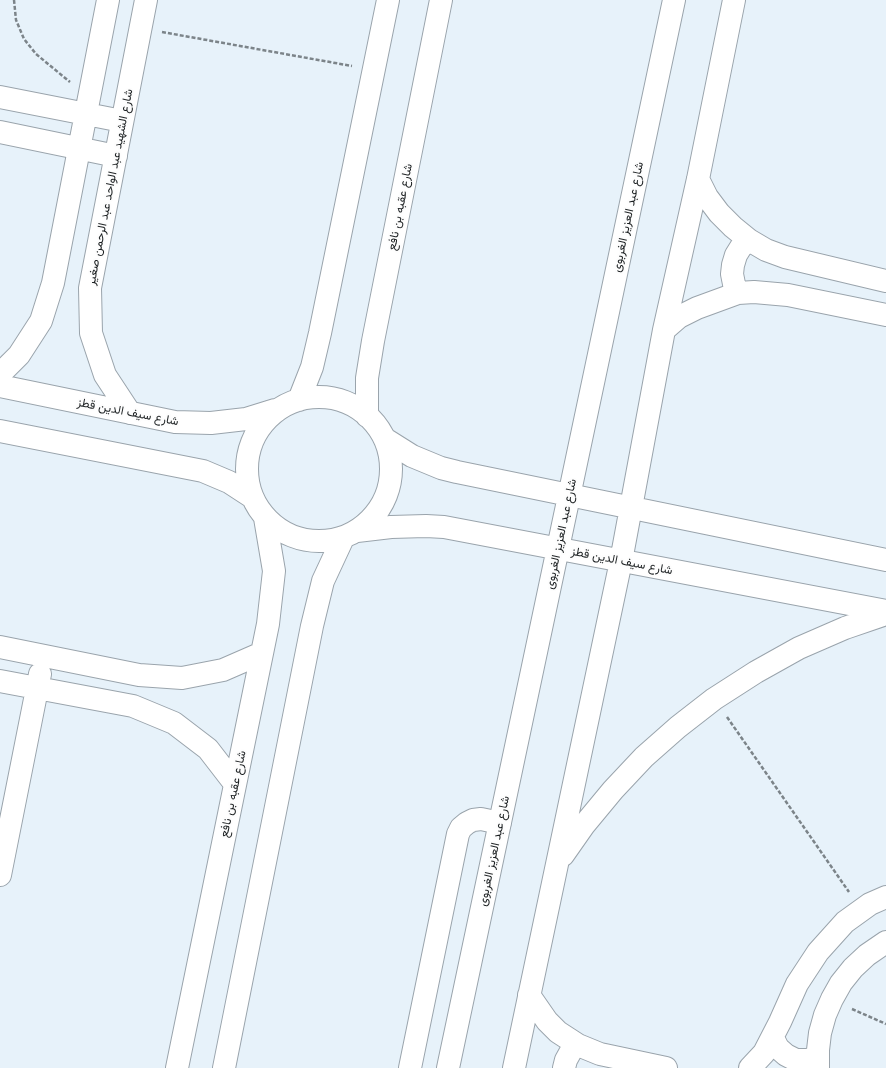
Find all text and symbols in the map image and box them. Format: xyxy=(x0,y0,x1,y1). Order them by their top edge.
street label: شارع الشهيد عبد الواحد عبد الرحمن صغير xyxy=(84,88,136,286)
street label: شارع عبد العزيز الغربوى xyxy=(609,161,647,273)
street label: شارع عقبه بن نافع xyxy=(385,162,415,252)
street label: شارع سيف الدين قطز xyxy=(76,395,180,429)
street label: شارع عبد العزيز الغربوى xyxy=(542,478,580,590)
street label: شارع سيف الدين قطز xyxy=(570,544,674,578)
street label: شارع عقبه بن نافع xyxy=(217,749,249,839)
street label: شارع عبد العزيز الغربوى xyxy=(475,795,513,907)

